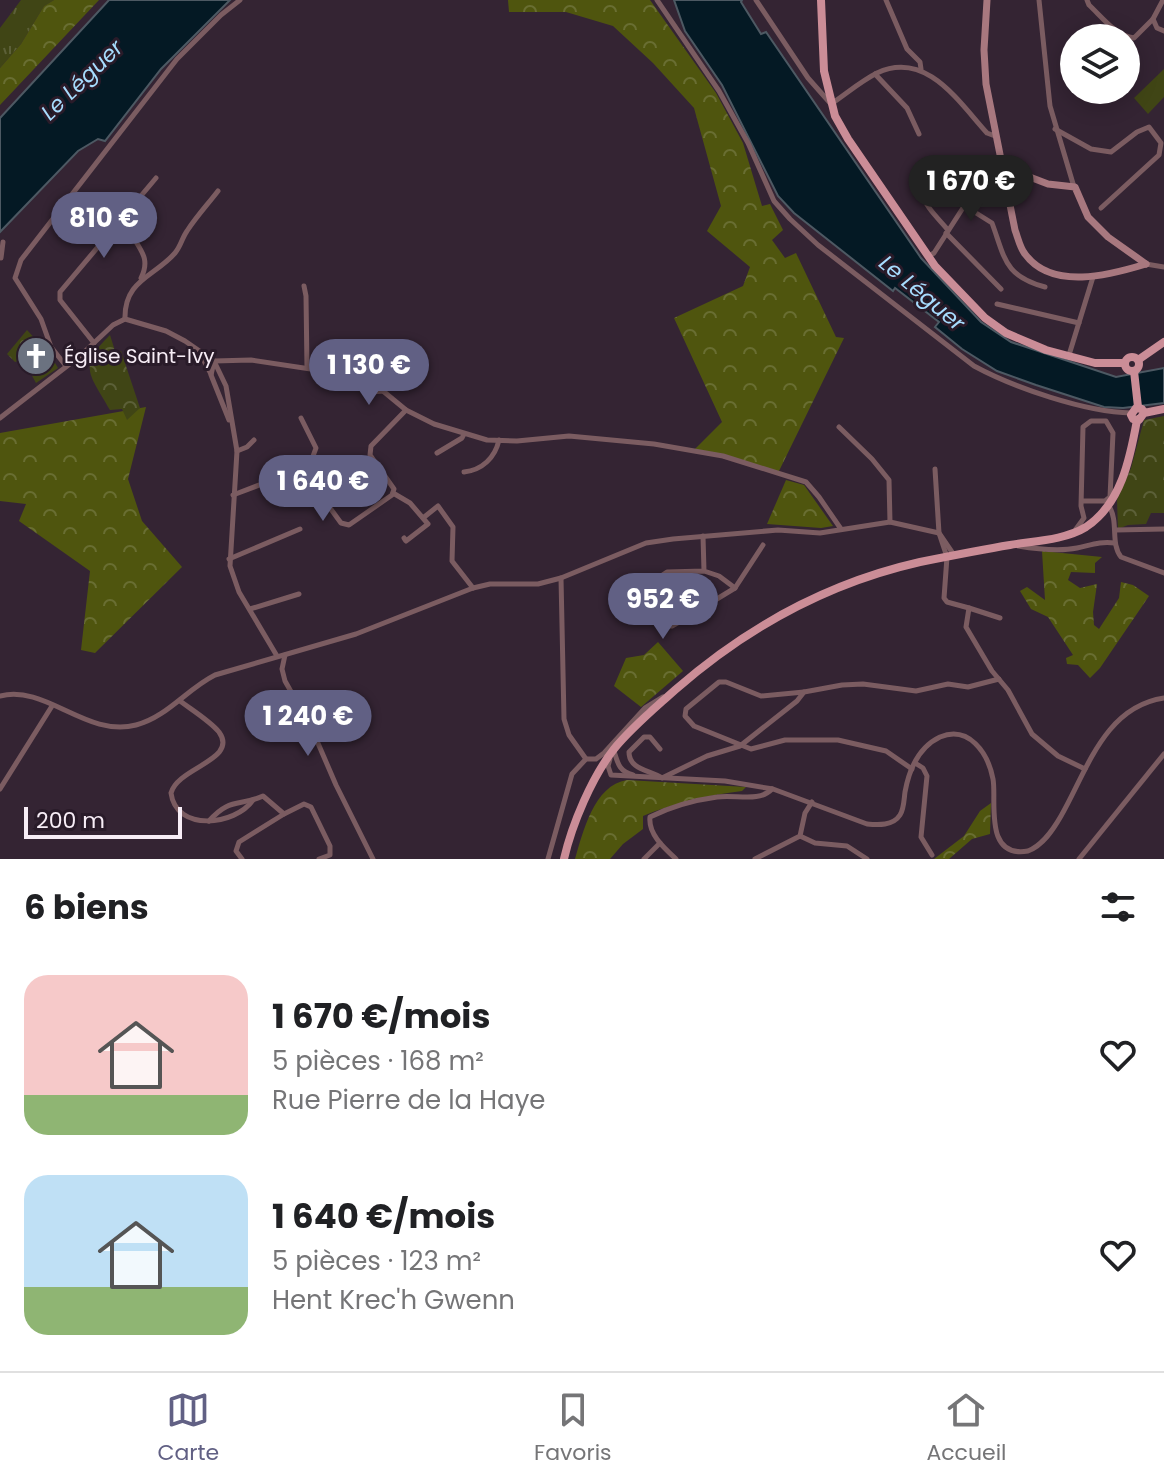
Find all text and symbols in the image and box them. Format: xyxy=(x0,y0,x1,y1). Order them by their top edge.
map controls xyxy=(1060,24,1140,104)
button: layers xyxy=(1060,24,1140,104)
water label: Le Léguer xyxy=(34,32,131,127)
pin: 1 670 € xyxy=(897,155,1045,223)
text: 1 670 € xyxy=(927,163,1015,199)
pin: 810 € xyxy=(48,192,160,260)
text: 810 € xyxy=(69,200,139,236)
water label: Le Léguer xyxy=(872,248,972,339)
church icon: Église Saint-Ivy xyxy=(15,335,57,377)
pin: 1 130 € xyxy=(295,339,443,407)
place label: Église Saint-Ivy xyxy=(64,342,214,370)
text: 1 130 € xyxy=(327,347,411,383)
pin: 1 640 € xyxy=(249,455,397,523)
text: 1 640 € xyxy=(277,463,369,499)
pin: 952 € xyxy=(607,573,719,641)
text: 952 € xyxy=(626,581,700,617)
pin: 1 240 € xyxy=(234,690,382,758)
text: 1 240 € xyxy=(263,698,353,734)
scale bar xyxy=(24,803,182,839)
text: 200 m xyxy=(36,805,105,836)
text: 6 biens xyxy=(24,883,149,931)
icon: filters xyxy=(1096,885,1140,929)
text: 1 670 €/mois xyxy=(272,992,490,1040)
icon: home xyxy=(88,1007,184,1103)
icon: heart xyxy=(1096,1033,1140,1077)
text: 5 pièces · 168 m² xyxy=(272,1043,484,1079)
text: Rue Pierre de la Haye xyxy=(272,1082,545,1118)
text: 1 640 €/mois xyxy=(272,1192,495,1240)
icon: home xyxy=(88,1207,184,1303)
icon: heart xyxy=(1096,1233,1140,1277)
text: 5 pièces · 123 m² xyxy=(272,1243,481,1279)
text: Hent Krec'h Gwenn xyxy=(272,1282,515,1318)
tab: Carte xyxy=(157,1388,219,1469)
tab: Favoris xyxy=(534,1388,612,1469)
tab: Accueil xyxy=(926,1388,1007,1469)

